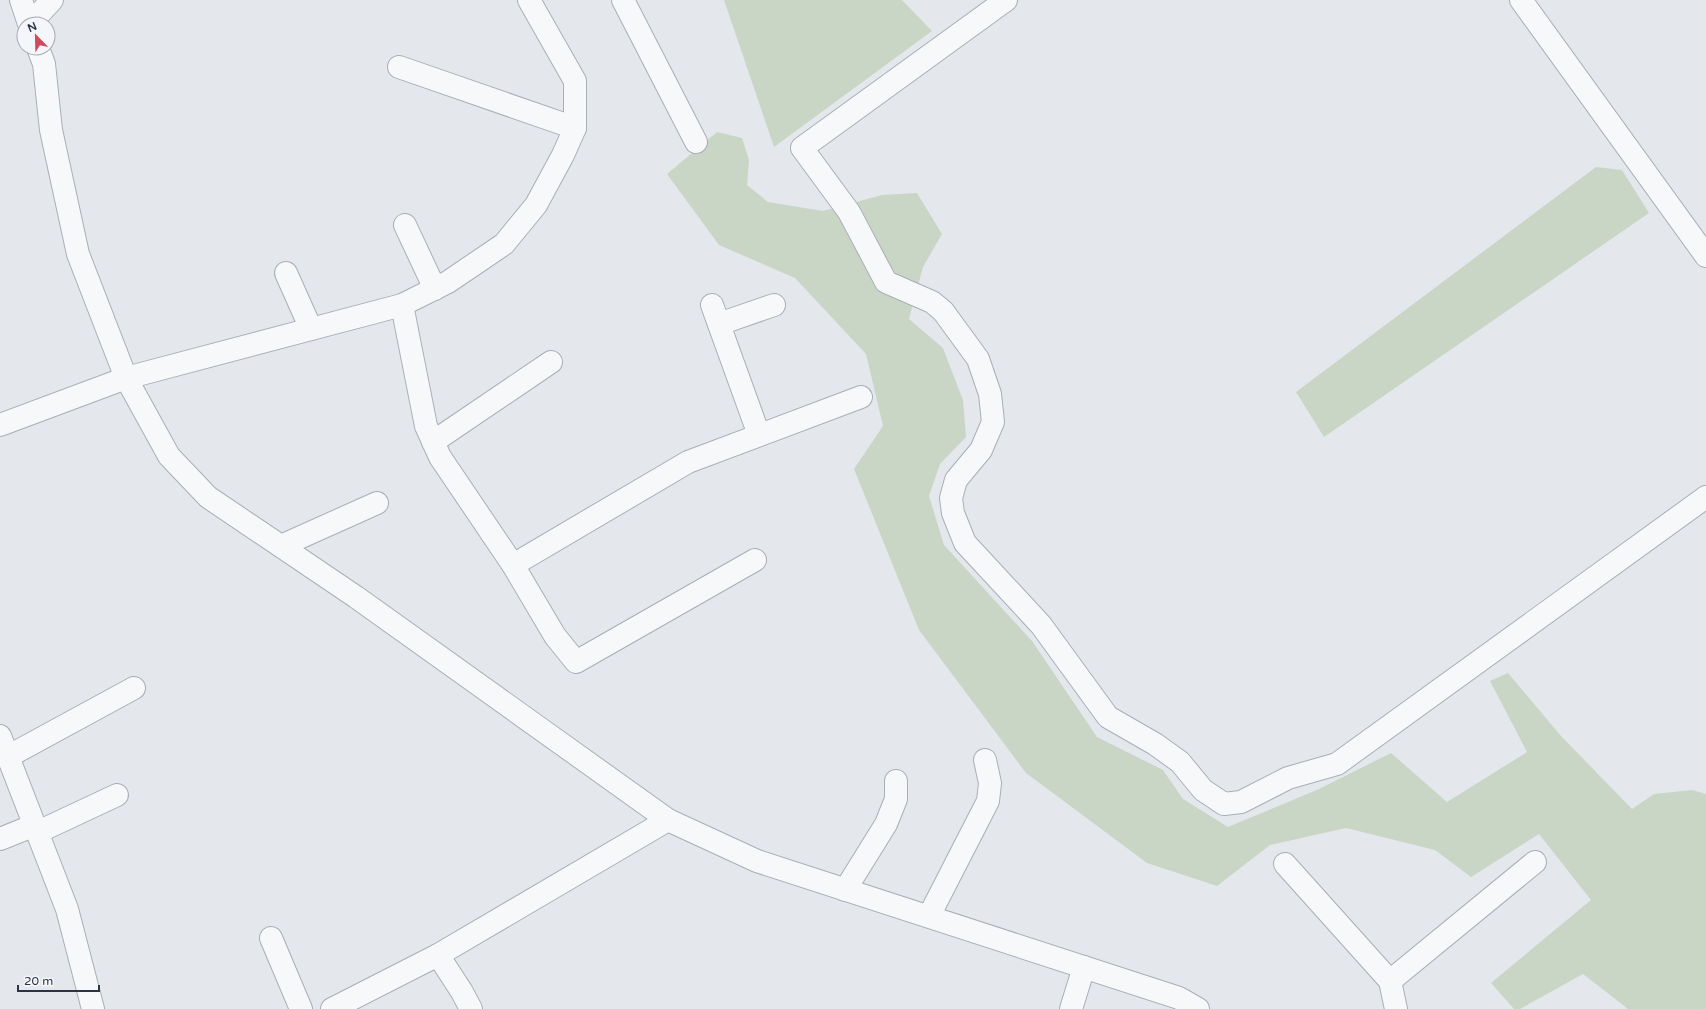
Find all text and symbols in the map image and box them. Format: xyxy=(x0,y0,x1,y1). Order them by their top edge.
north arrow xyxy=(16,16,56,56)
text: N xyxy=(26,20,39,35)
scale bar xyxy=(18,967,99,993)
text: 20 m xyxy=(24,974,53,988)

